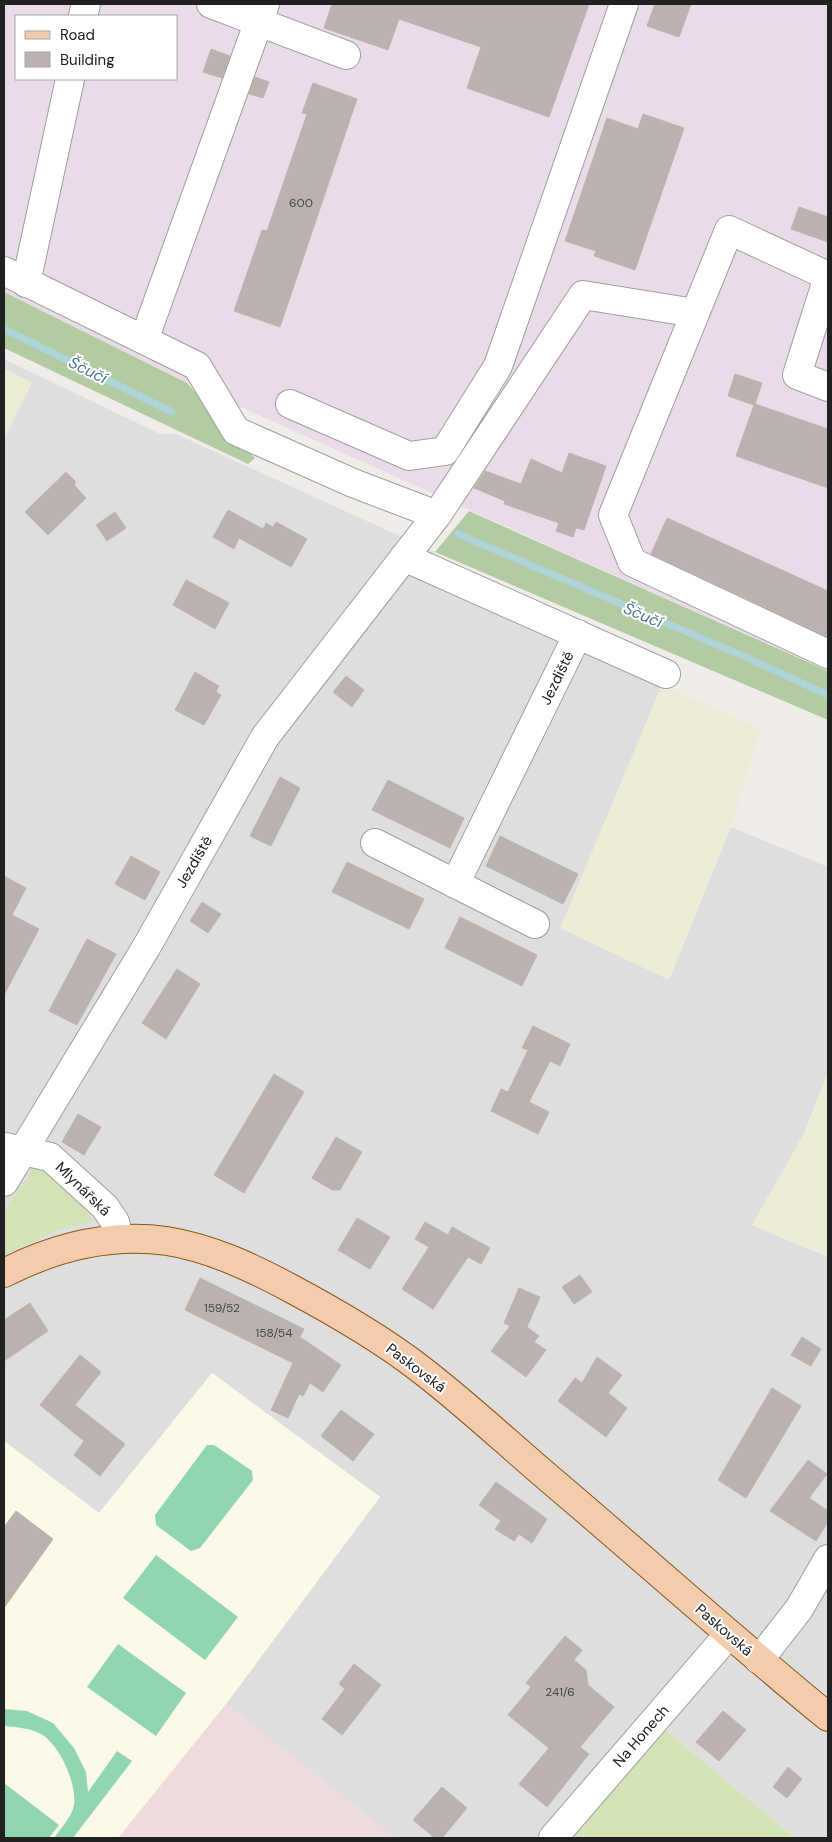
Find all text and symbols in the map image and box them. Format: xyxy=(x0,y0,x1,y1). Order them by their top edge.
legend xyxy=(15,15,178,80)
text: Road xyxy=(60,25,95,45)
text: Building xyxy=(60,50,115,70)
house number: 600 xyxy=(289,195,313,211)
water label: Ščučí xyxy=(65,352,112,389)
water label: Ščučí xyxy=(620,597,667,633)
street label: Jezdiště xyxy=(535,648,579,708)
street label: Jezdiště xyxy=(171,832,217,892)
street label: Mlynářská xyxy=(51,1158,115,1220)
house number: 159/52 xyxy=(204,1300,240,1316)
house number: 158/54 xyxy=(256,1325,292,1341)
street label: Paskovská xyxy=(382,1339,450,1397)
street label: Paskovská xyxy=(691,1599,757,1661)
house number: 241/6 xyxy=(545,1684,575,1700)
street label: Na Honech xyxy=(609,1701,673,1771)

